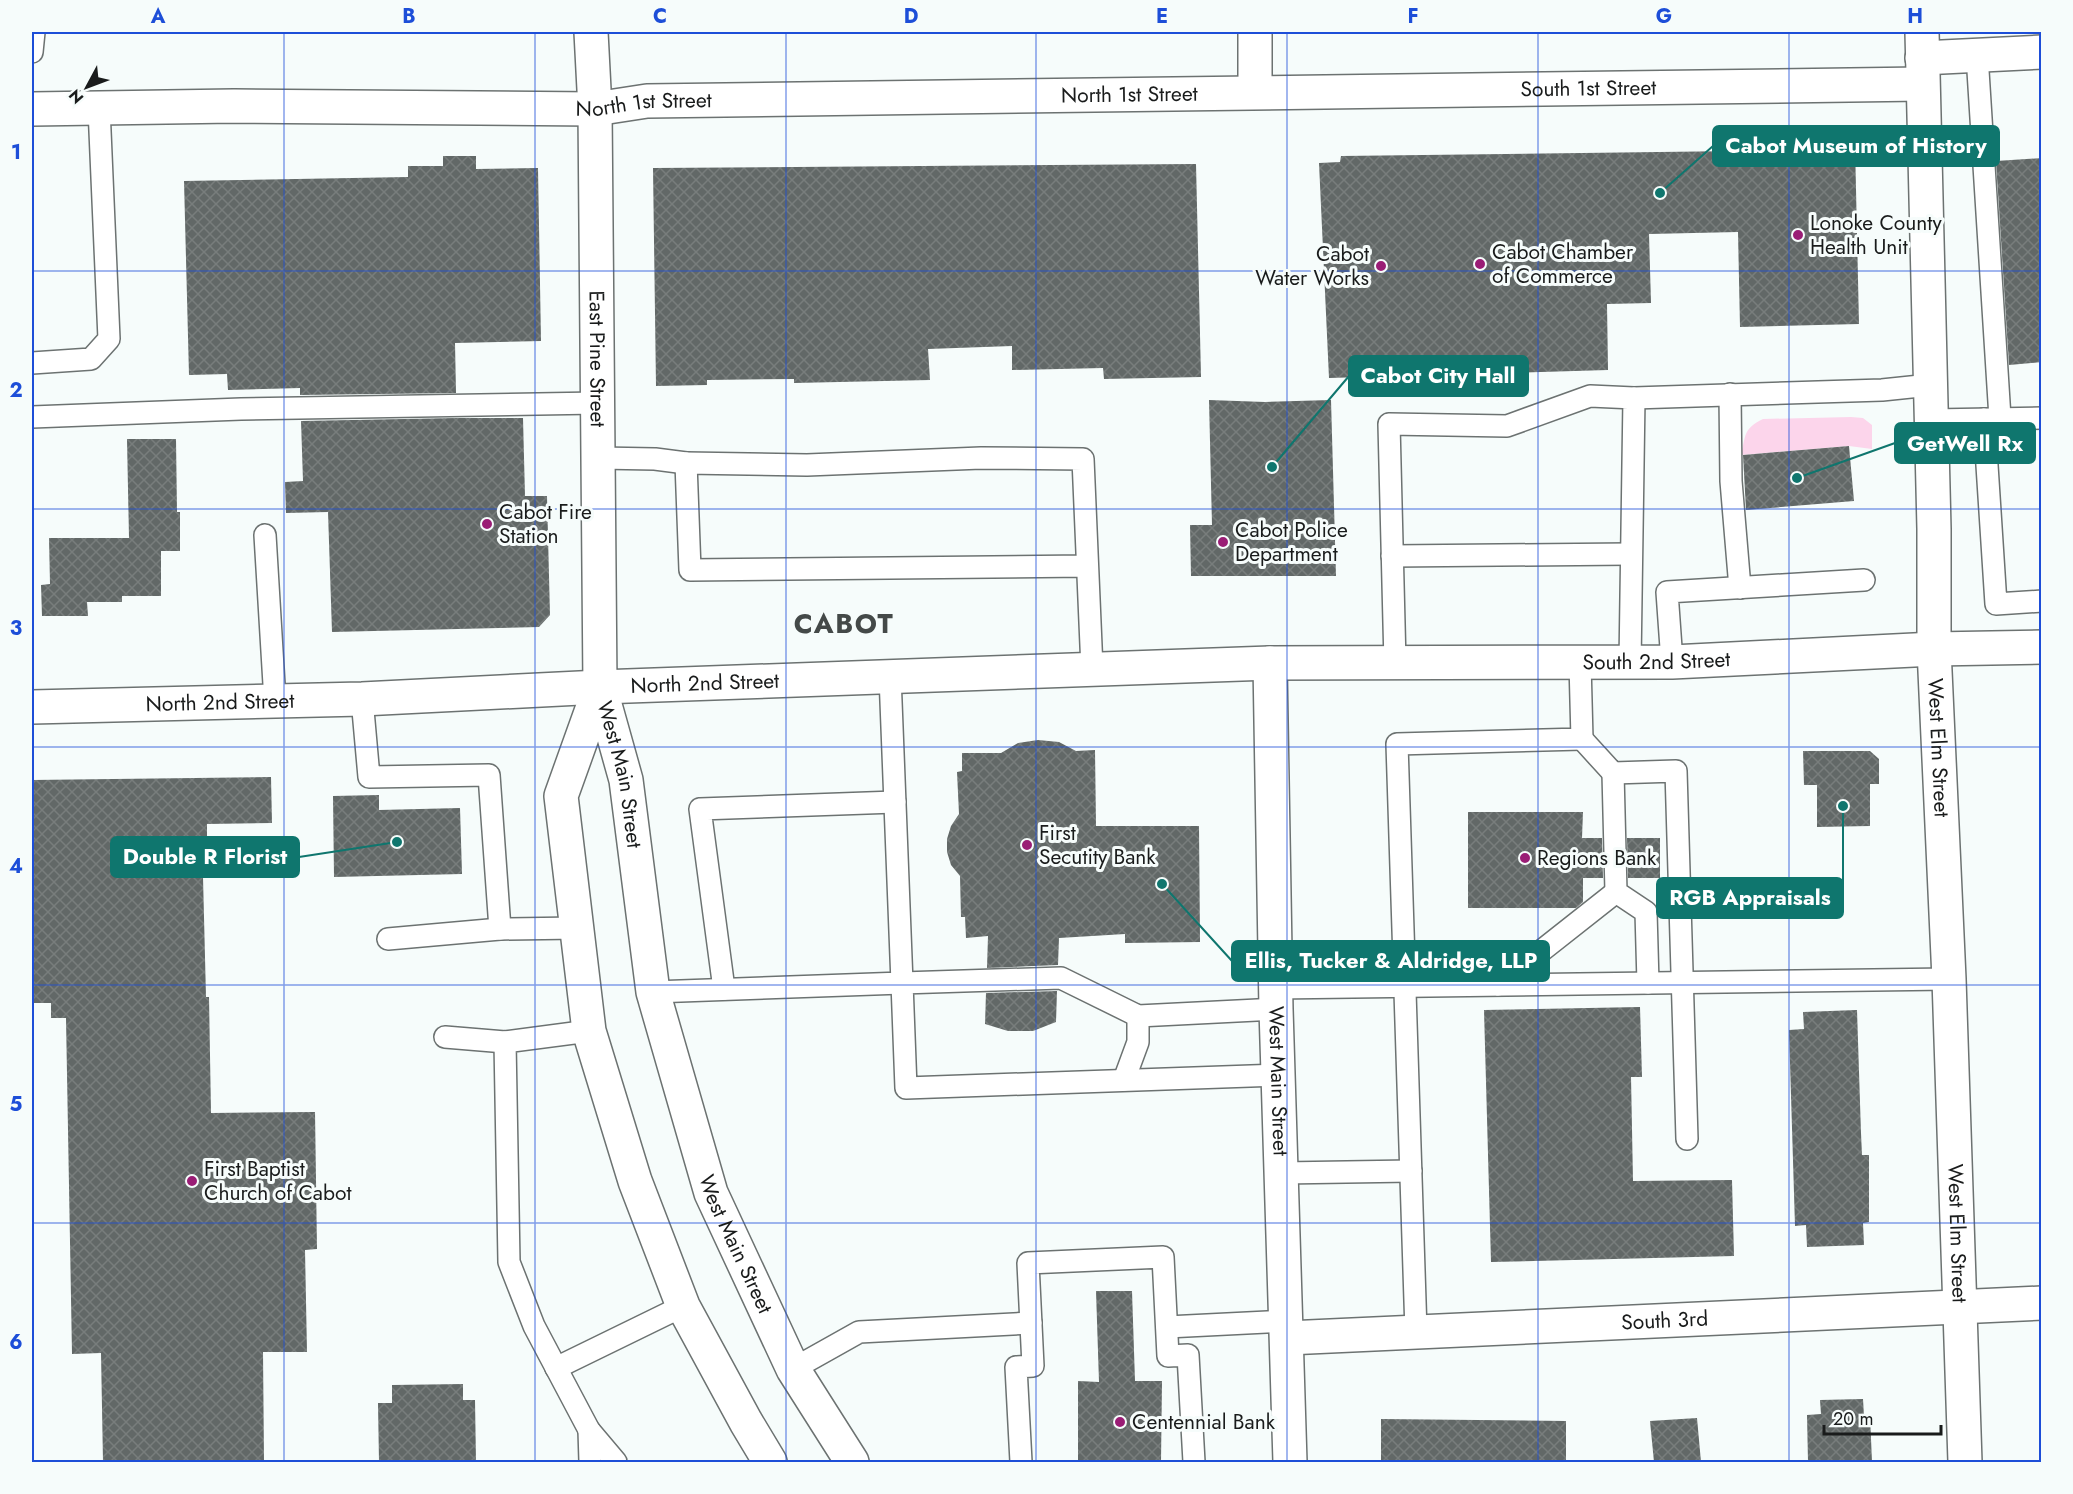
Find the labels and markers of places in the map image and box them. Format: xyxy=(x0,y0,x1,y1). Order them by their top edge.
callout: Cabot Museum of History xyxy=(1713,126,1999,166)
place label: Lonoke County Health Unit xyxy=(1810,208,1942,262)
marker: Lonoke County Health Unit xyxy=(1791,228,1805,242)
place label: Cabot Chamber of Commerce xyxy=(1492,237,1634,291)
place label: Cabot Water Works xyxy=(1255,239,1369,293)
marker: Cabot Chamber of Commerce xyxy=(1473,257,1487,271)
marker: Cabot Water Works xyxy=(1374,259,1388,273)
callout: Cabot City Hall xyxy=(1349,356,1528,396)
callout: GetWell Rx xyxy=(1895,423,2035,463)
place label: Cabot Fire Station xyxy=(499,497,592,551)
place label: Cabot Police Department xyxy=(1235,515,1348,569)
marker: Cabot Fire Station xyxy=(480,517,494,531)
marker: Cabot Police Department xyxy=(1216,535,1230,549)
place label: First Secutity Bank xyxy=(1039,818,1156,872)
callout: Double R Florist xyxy=(111,837,299,877)
marker: First Secutity Bank xyxy=(1020,838,1034,852)
place label: Regions Bank xyxy=(1537,843,1657,873)
marker: Regions Bank xyxy=(1518,851,1532,865)
callout: RGB Appraisals xyxy=(1657,878,1843,918)
callout: Ellis, Tucker & Aldridge, LLP xyxy=(1232,941,1549,981)
place label: First Baptist Church of Cabot xyxy=(204,1154,351,1208)
marker: First Baptist Church of Cabot xyxy=(185,1174,199,1188)
place label: Centennial Bank xyxy=(1132,1407,1276,1437)
marker: Centennial Bank xyxy=(1113,1415,1127,1429)

